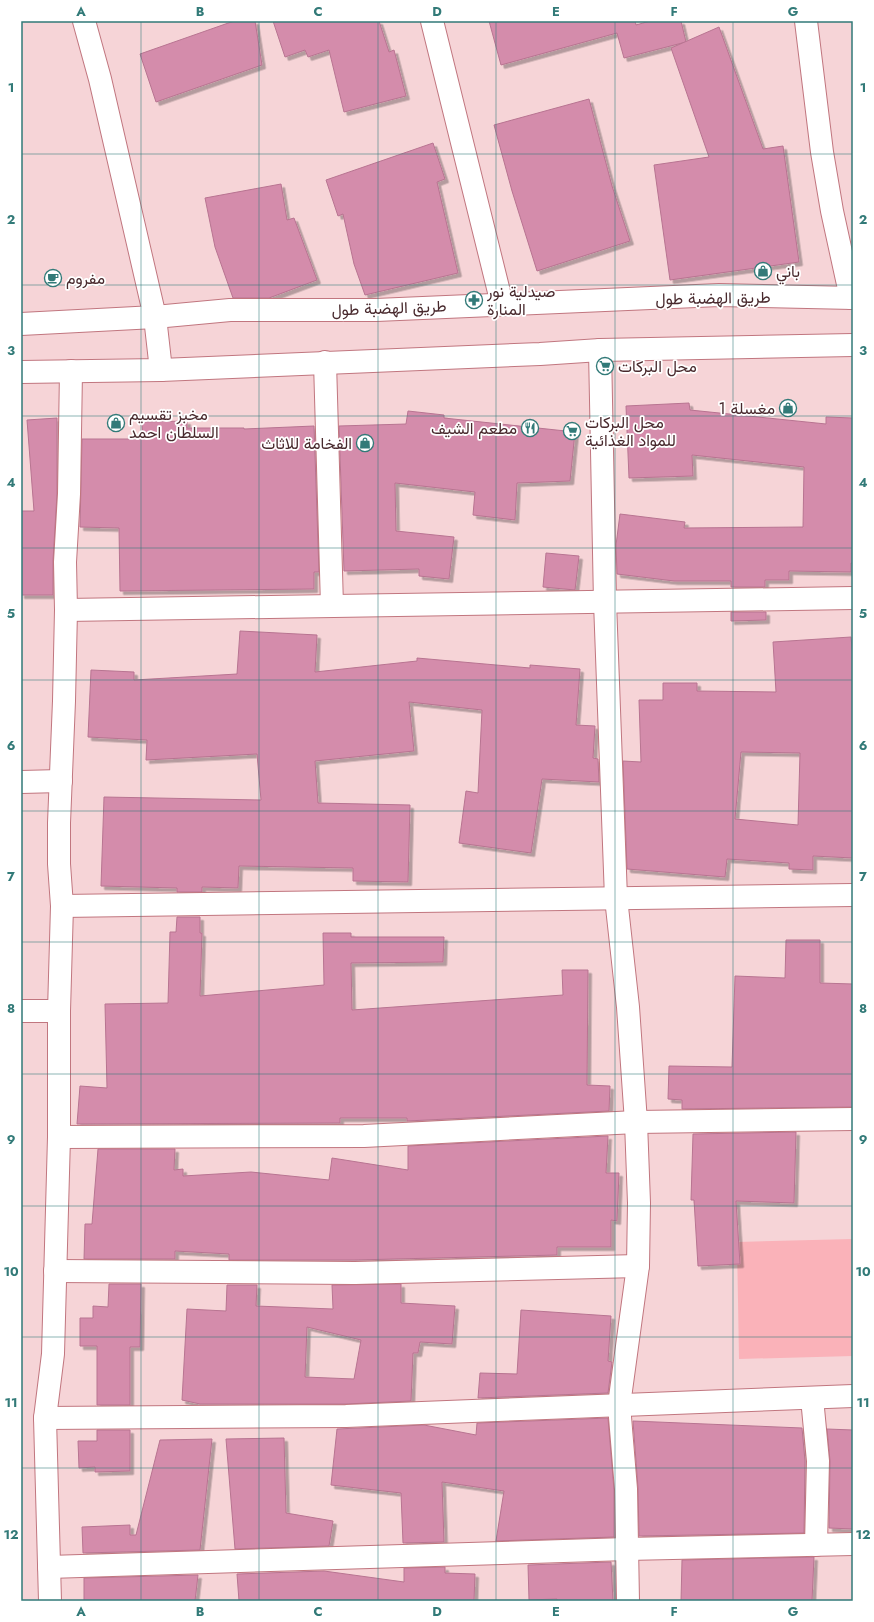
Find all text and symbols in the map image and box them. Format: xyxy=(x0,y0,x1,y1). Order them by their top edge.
text: A xyxy=(75,2,86,21)
text: B xyxy=(196,2,205,21)
text: C xyxy=(313,2,323,21)
text: D xyxy=(432,2,442,21)
text: E xyxy=(552,2,560,21)
text: F xyxy=(670,2,678,21)
text: G xyxy=(788,2,799,21)
text: 1 xyxy=(8,78,14,97)
text: 1 xyxy=(860,78,866,97)
text: 2 xyxy=(7,210,15,229)
text: 2 xyxy=(859,210,867,229)
place label: باني xyxy=(776,260,800,285)
shop icon: باني xyxy=(753,261,773,281)
place label: مفروم xyxy=(66,267,105,290)
cafe icon: مفروم xyxy=(43,268,63,288)
place label: صيدلية نور المنارة xyxy=(486,280,555,321)
street label: طريق الهضبة طول xyxy=(655,285,771,311)
pharmacy icon: صيدلية نور المنارة xyxy=(464,290,484,310)
street label: طريق الهضبة طول xyxy=(331,294,447,322)
text: 3 xyxy=(7,341,15,360)
text: 3 xyxy=(859,341,867,360)
place label: محل البركات xyxy=(618,355,697,378)
supermarket icon: محل البركات xyxy=(595,356,615,376)
place label: مغسلة 1 xyxy=(718,397,775,420)
shop icon: مغسلة 1 xyxy=(778,398,798,418)
place label: مخبز تقسيم السلطان احمد xyxy=(129,403,219,444)
place label: محل البركات للمواد الغذائية xyxy=(585,411,676,452)
shop icon: مخبز تقسيم السلطان احمد xyxy=(106,413,126,433)
place label: مطعم الشيف xyxy=(431,417,517,440)
restaurant icon: مطعم الشيف xyxy=(520,418,540,438)
supermarket icon: محل البركات للمواد الغذائية xyxy=(562,421,582,441)
place label: الفخامة للاثاث xyxy=(261,432,352,455)
shop icon: الفخامة للاثاث xyxy=(355,433,375,453)
text: 4 xyxy=(6,473,16,492)
text: 4 xyxy=(858,473,868,492)
text: 5 xyxy=(7,604,15,623)
text: 5 xyxy=(859,604,867,623)
text: 6 xyxy=(7,736,16,755)
text: 6 xyxy=(859,736,868,755)
text: 7 xyxy=(7,867,15,886)
text: 7 xyxy=(859,867,867,886)
text: 8 xyxy=(7,999,15,1018)
text: 8 xyxy=(859,999,867,1018)
text: 9 xyxy=(7,1130,16,1149)
text: 9 xyxy=(859,1130,868,1149)
text: 10 xyxy=(3,1262,19,1281)
text: 10 xyxy=(855,1262,871,1281)
text: 11 xyxy=(4,1393,18,1412)
text: 11 xyxy=(856,1393,870,1412)
text: 12 xyxy=(3,1525,19,1544)
text: 12 xyxy=(855,1525,871,1544)
text: A xyxy=(75,1602,86,1621)
text: B xyxy=(196,1602,205,1621)
text: C xyxy=(313,1602,323,1621)
text: D xyxy=(432,1602,442,1621)
text: E xyxy=(552,1602,560,1621)
text: F xyxy=(670,1602,678,1621)
text: G xyxy=(788,1602,799,1621)

